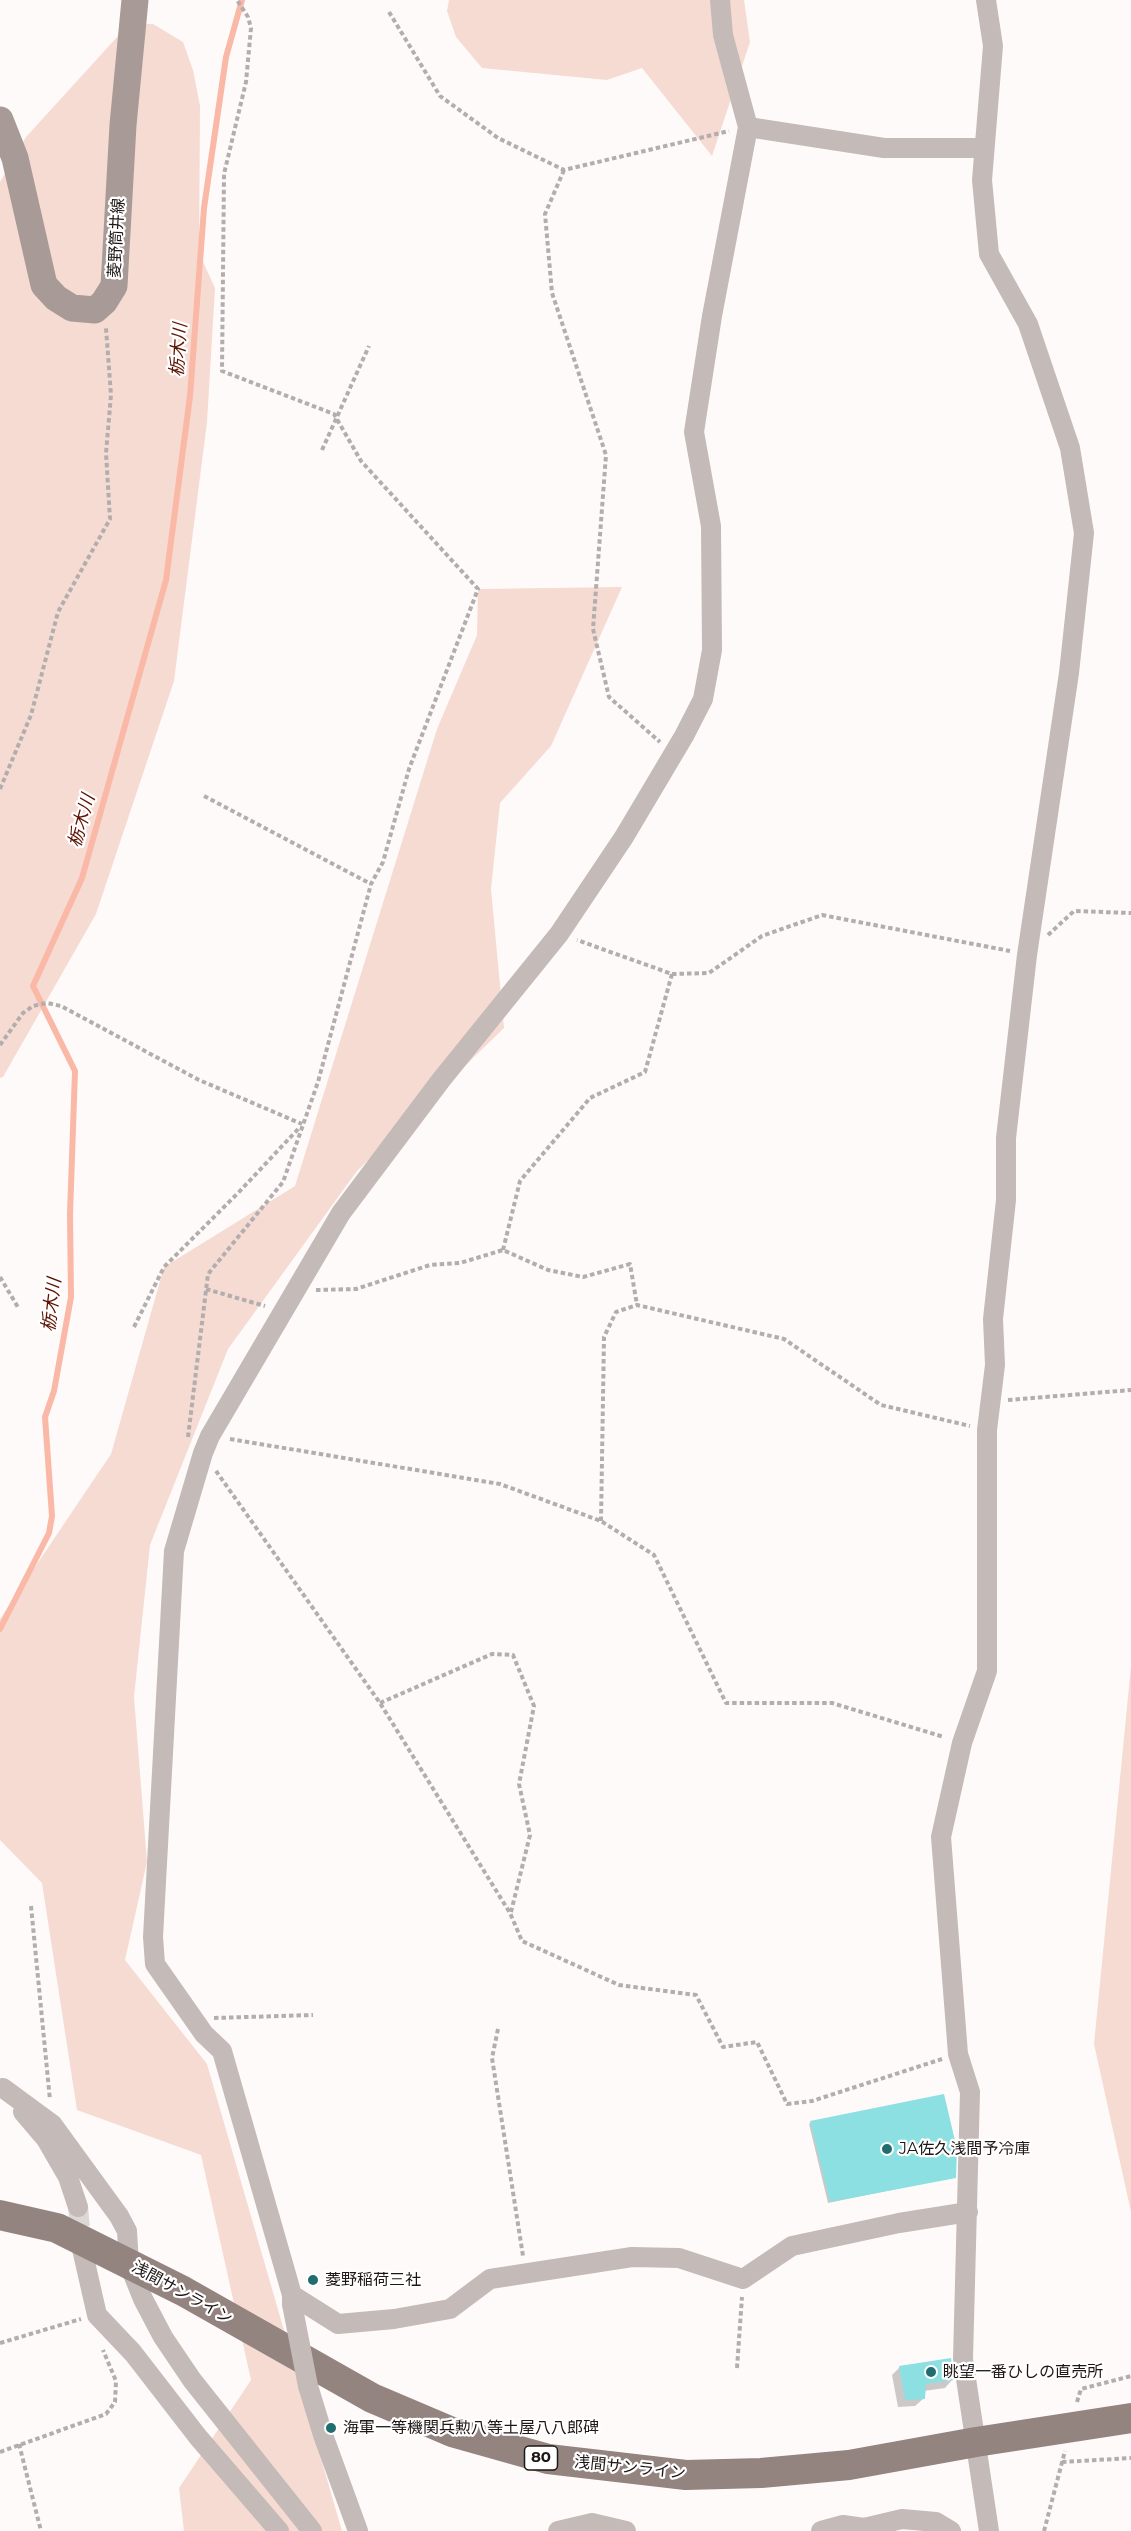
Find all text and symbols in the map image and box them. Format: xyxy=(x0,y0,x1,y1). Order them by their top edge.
street label: 菱野筒井線 xyxy=(105,198,129,278)
water label: 栃木川 xyxy=(166,322,192,378)
water label: 栃木川 xyxy=(64,792,100,850)
water label: 栃木川 xyxy=(38,1277,66,1333)
place label: JA佐久浅間予冷庫 xyxy=(899,2139,1030,2159)
marker: JA佐久浅間予冷庫 xyxy=(880,2142,894,2156)
street label: 浅間サンライン xyxy=(128,2257,236,2329)
place label: 菱野稲荷三社 xyxy=(325,2270,421,2290)
marker: 菱野稲荷三社 xyxy=(306,2273,320,2287)
place label: 眺望一番ひしの直売所 xyxy=(943,2362,1103,2382)
marker: 眺望一番ひしの直売所 xyxy=(924,2365,938,2379)
place label: 海軍一等機関兵勲八等土屋八八郎碑 xyxy=(343,2418,599,2438)
marker: 海軍一等機関兵勲八等土屋八八郎碑 xyxy=(324,2421,338,2435)
road number: 80 xyxy=(524,2446,558,2470)
street label: 浅間サンライン xyxy=(573,2453,687,2483)

